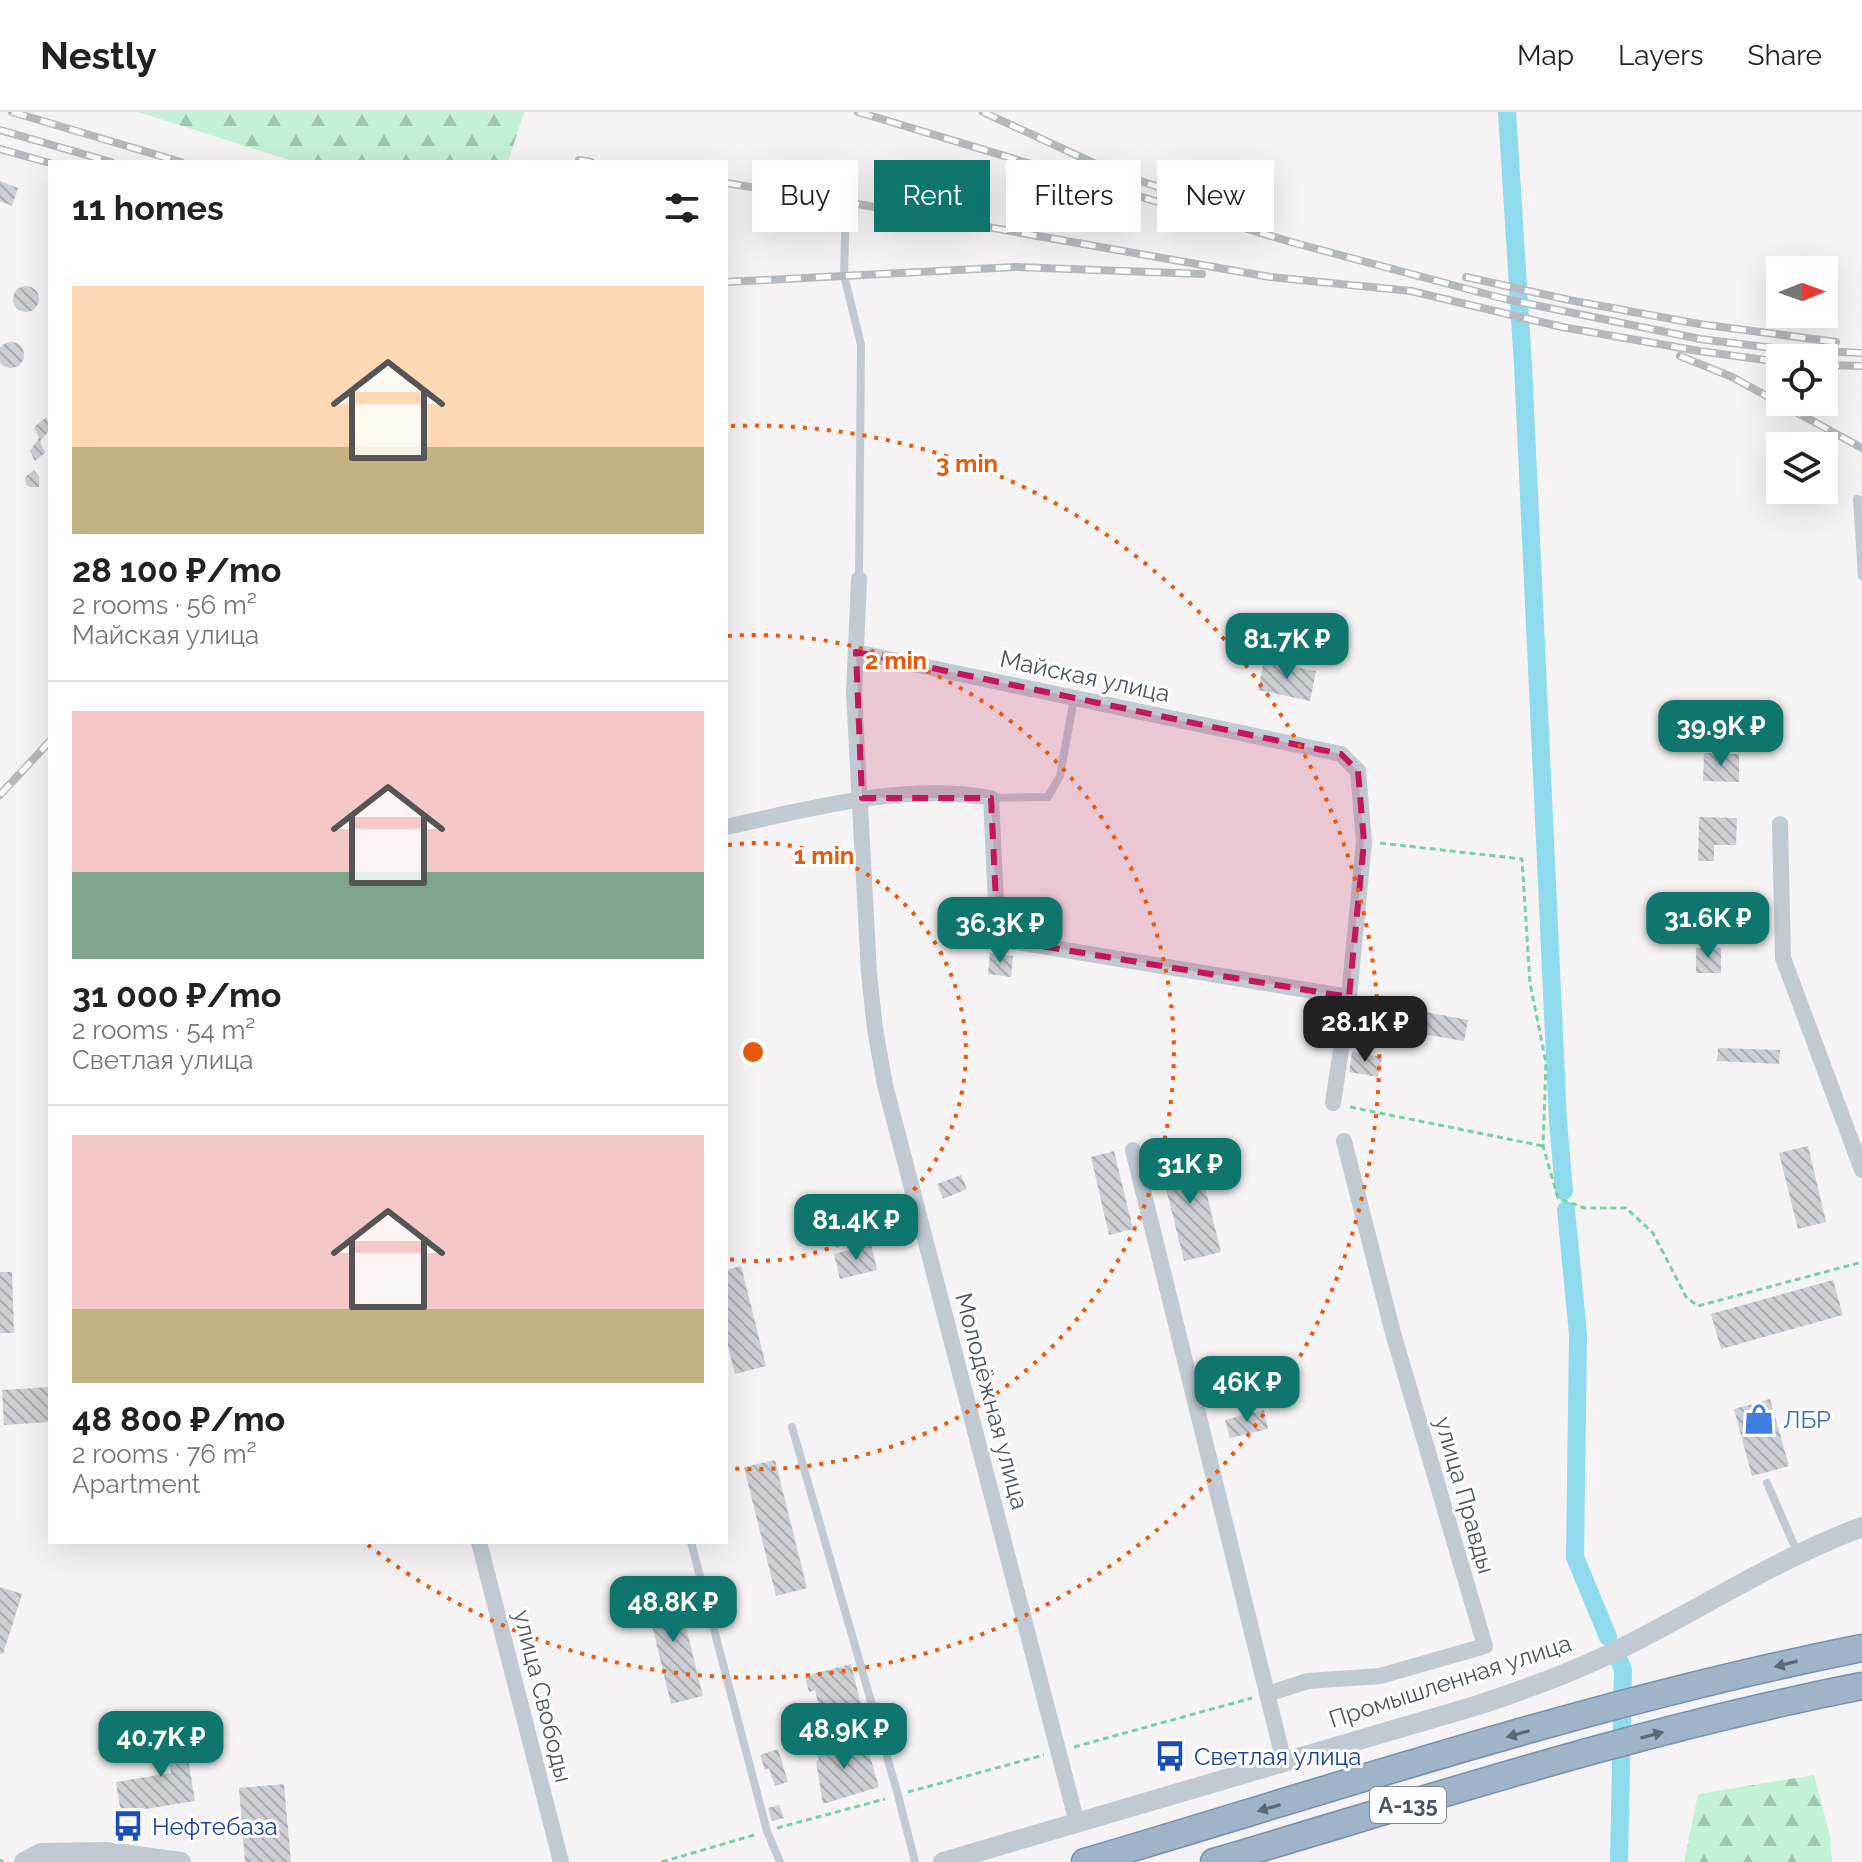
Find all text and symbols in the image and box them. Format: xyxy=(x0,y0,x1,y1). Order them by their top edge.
text: Nestly xyxy=(40,33,157,78)
text: Map xyxy=(1517,39,1574,72)
text: Layers xyxy=(1618,39,1704,72)
text: Share xyxy=(1748,39,1822,72)
chip: Buy xyxy=(752,160,858,232)
chip: Rent xyxy=(874,160,990,232)
chip: Filters xyxy=(1006,160,1141,232)
chip: New xyxy=(1157,160,1274,232)
icon: filters xyxy=(660,186,704,230)
text: 11 homes xyxy=(72,188,224,228)
north arrow xyxy=(1766,256,1838,328)
map controls xyxy=(1766,256,1838,504)
icon: home xyxy=(316,338,460,482)
button: locate xyxy=(1766,344,1838,416)
button: layers xyxy=(1766,432,1838,504)
text: 3 min xyxy=(936,449,998,478)
text: 28 100 ₽/mo xyxy=(72,550,281,590)
text: 2 rooms · 56 m² xyxy=(72,590,257,620)
pin: 81.7K ₽ xyxy=(1213,613,1361,681)
text: Майская улица xyxy=(72,620,259,650)
text: 81.7K ₽ xyxy=(1244,624,1330,654)
street label: Майская улица xyxy=(997,644,1173,708)
text: 2 min xyxy=(865,646,927,675)
pin: 39.9K ₽ xyxy=(1647,700,1795,768)
text: 39.9K ₽ xyxy=(1676,711,1766,741)
icon: home xyxy=(316,763,460,907)
text: 1 min xyxy=(794,841,854,870)
pin: 31.6K ₽ xyxy=(1634,892,1782,960)
pin: 36.3K ₽ xyxy=(926,897,1074,965)
text: 31.6K ₽ xyxy=(1664,903,1752,933)
text: 36.3K ₽ xyxy=(955,908,1045,938)
text: 31 000 ₽/mo xyxy=(72,975,281,1015)
pin: 28.1K ₽ xyxy=(1291,996,1439,1064)
text: 28.1K ₽ xyxy=(1321,1007,1409,1037)
text: 2 rooms · 54 m² xyxy=(72,1015,255,1045)
centre of rings xyxy=(739,1038,767,1066)
text: Светлая улица xyxy=(72,1045,253,1075)
pin: 31K ₽ xyxy=(1134,1138,1246,1206)
text: 31K ₽ xyxy=(1157,1149,1223,1179)
icon: home xyxy=(316,1187,460,1331)
pin: 81.4K ₽ xyxy=(782,1194,930,1262)
text: 81.4K ₽ xyxy=(812,1205,900,1235)
street label: Молодёжная улица xyxy=(949,1290,1035,1512)
pin: 46K ₽ xyxy=(1191,1356,1303,1424)
text: 46K ₽ xyxy=(1212,1367,1282,1397)
text: 48 800 ₽/mo xyxy=(72,1399,285,1439)
shop icon: ЛБР xyxy=(1742,1402,1776,1436)
place label: ЛБР xyxy=(1783,1405,1831,1434)
street label: улица Правды xyxy=(1429,1413,1501,1577)
text: 2 rooms · 76 m² xyxy=(72,1439,257,1469)
text: Apartment xyxy=(72,1469,201,1499)
pin: 48.8K ₽ xyxy=(599,1576,747,1644)
text: 48.8K ₽ xyxy=(628,1587,718,1617)
street label: улица Свободы xyxy=(508,1607,578,1785)
street label: Промышленная улица xyxy=(1325,1628,1575,1734)
one-way arrow xyxy=(1773,1658,1798,1671)
pin: 48.9K ₽ xyxy=(770,1703,918,1771)
pin: 40.7K ₽ xyxy=(87,1711,235,1779)
text: 48.9K ₽ xyxy=(799,1714,889,1744)
text: 40.7K ₽ xyxy=(116,1722,206,1752)
one-way arrow xyxy=(1506,1728,1530,1741)
one-way arrow xyxy=(1640,1729,1665,1741)
bus stop icon: Светлая улица xyxy=(1153,1739,1187,1773)
place label: Светлая улица xyxy=(1194,1742,1361,1771)
road number: А-135 xyxy=(1370,1787,1446,1823)
one-way arrow xyxy=(1256,1802,1280,1815)
bus stop icon: Нефтебаза xyxy=(111,1809,145,1843)
place label: Нефтебаза xyxy=(152,1812,278,1841)

